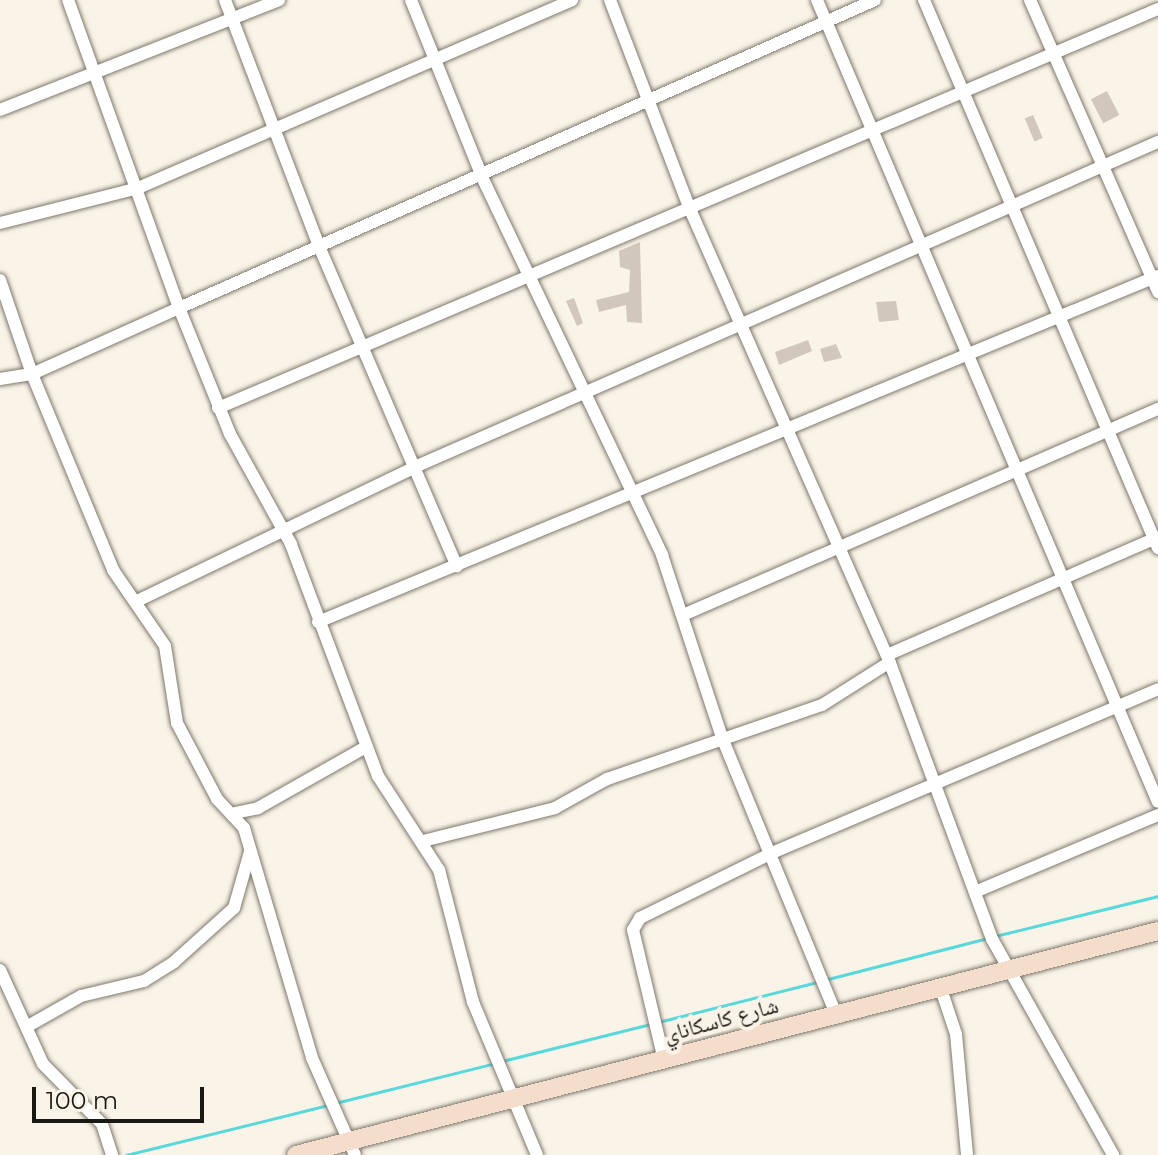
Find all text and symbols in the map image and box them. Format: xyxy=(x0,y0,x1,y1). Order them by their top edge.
street label: شارع كاسكاناي xyxy=(661,992,781,1048)
scale bar xyxy=(36,1071,208,1121)
text: 100 m xyxy=(46,1086,118,1115)

